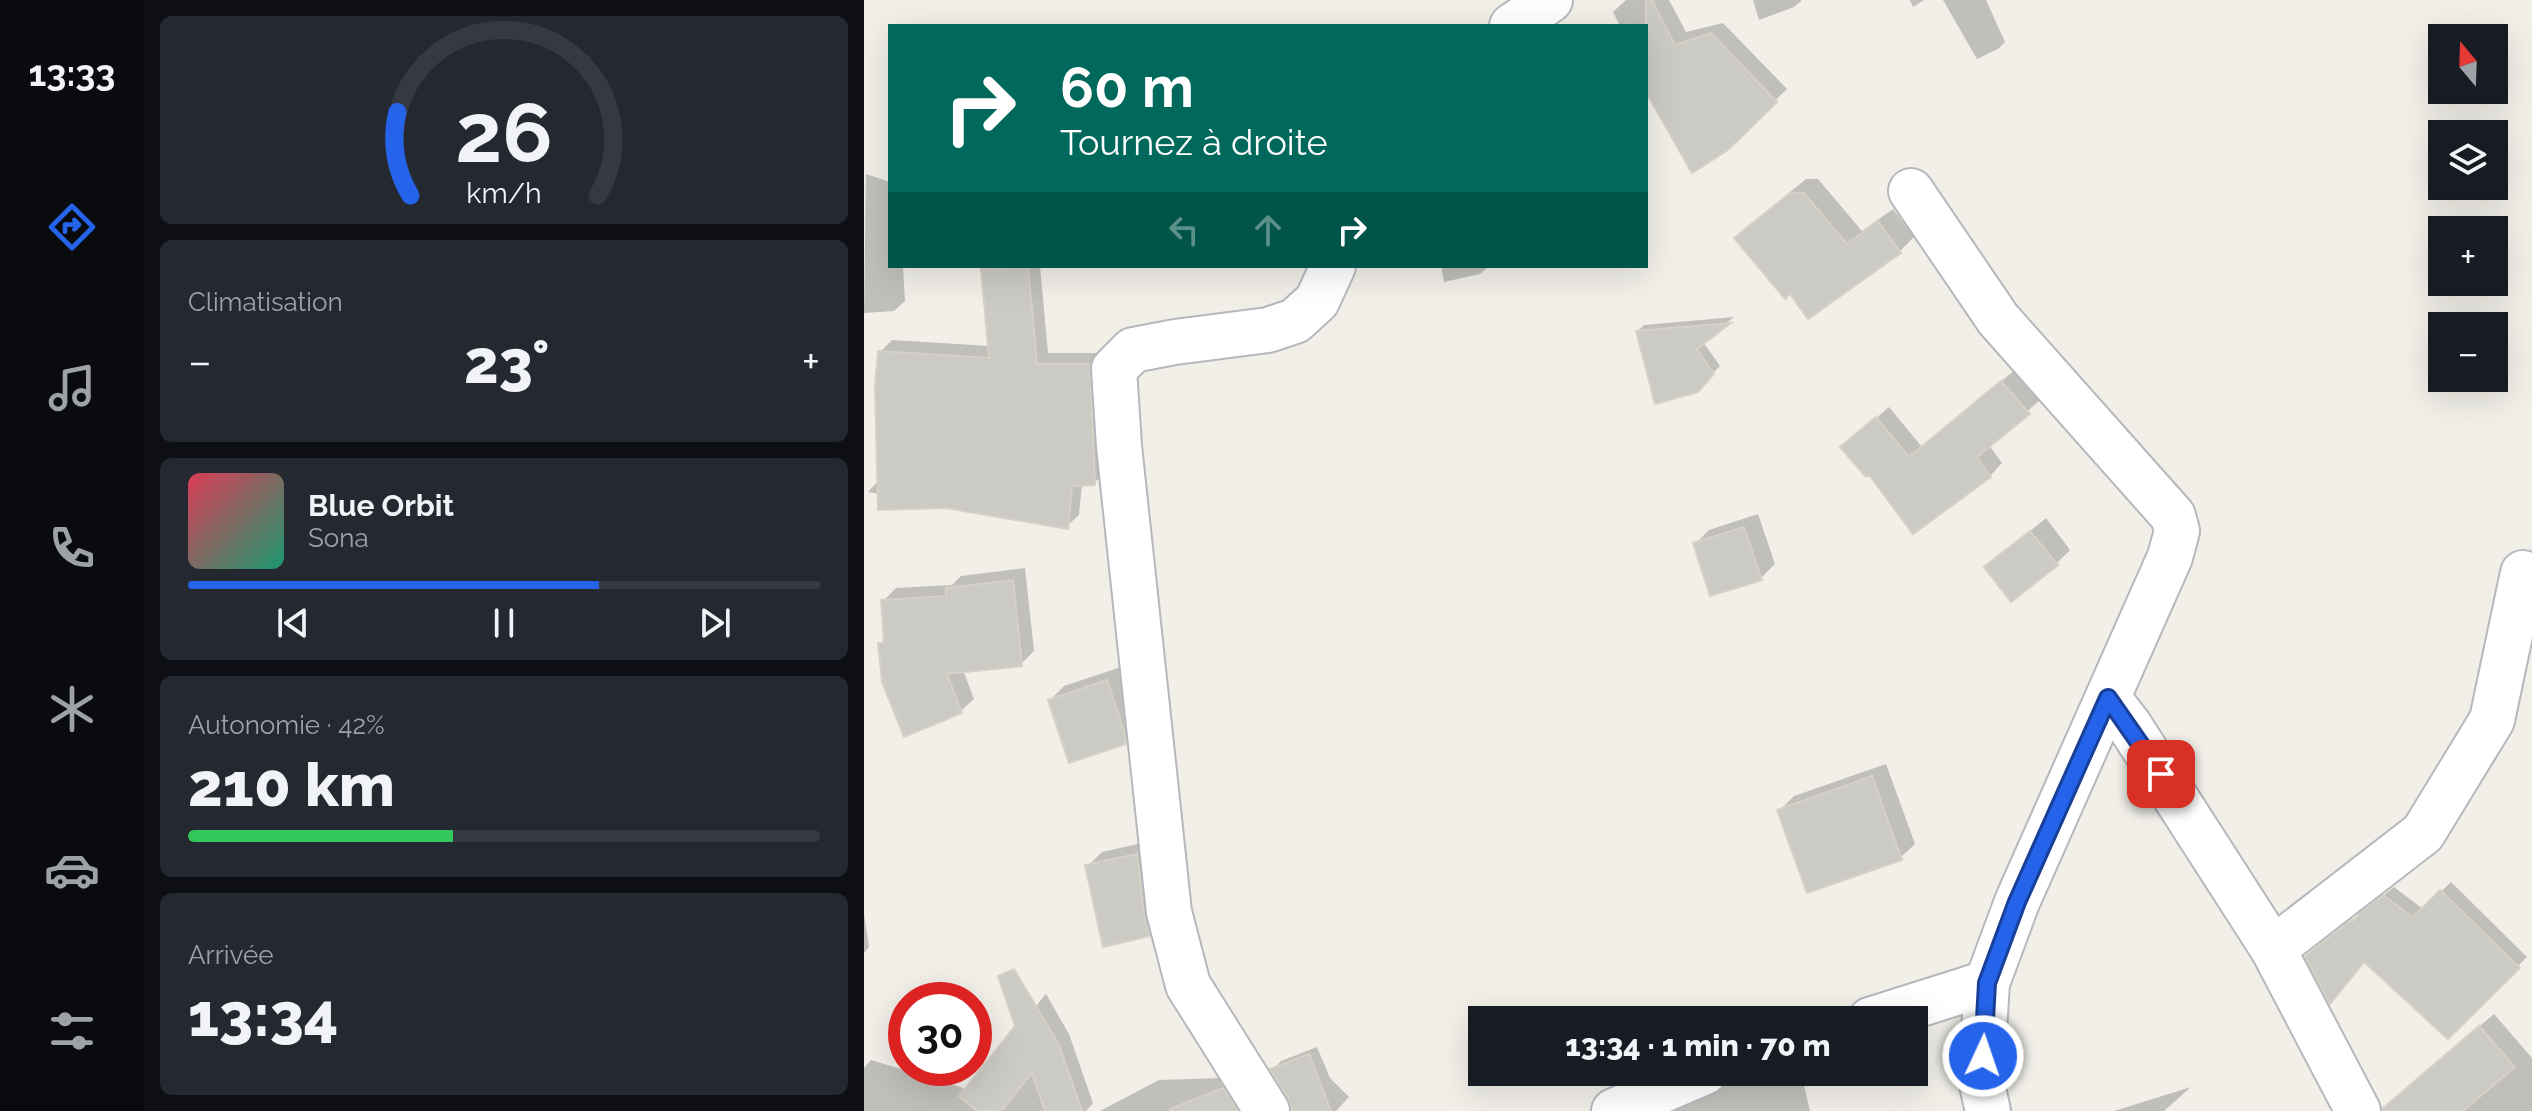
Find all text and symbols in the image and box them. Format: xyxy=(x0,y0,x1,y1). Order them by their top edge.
north arrow xyxy=(2428,24,2508,104)
map controls xyxy=(2428,24,2508,392)
text: 13:33 xyxy=(29,52,115,94)
text: 60 m xyxy=(1060,54,1194,120)
icon: right xyxy=(928,56,1032,160)
text: 26 xyxy=(455,84,553,181)
button: layers xyxy=(2428,120,2508,200)
text: Tournez à droite xyxy=(1060,121,1328,163)
text: km/h xyxy=(466,176,542,210)
icon: directions xyxy=(44,199,100,255)
icon: left xyxy=(1162,208,1206,252)
icon: ahead xyxy=(1246,208,1290,252)
icon: right xyxy=(1330,208,1374,252)
button: + xyxy=(2428,216,2508,296)
text: Climatisation xyxy=(188,287,343,317)
button: − xyxy=(2428,312,2508,392)
text: 23° xyxy=(464,327,550,397)
text: − xyxy=(188,336,212,387)
text: + xyxy=(802,336,820,387)
icon: music xyxy=(44,360,100,416)
text: Blue Orbit xyxy=(308,488,454,523)
icon: phone xyxy=(44,520,100,576)
text: Sona xyxy=(308,523,369,553)
icon: previous xyxy=(271,601,315,645)
icon: pause xyxy=(482,601,526,645)
icon: next xyxy=(693,601,737,645)
icon: climate xyxy=(44,681,100,737)
text: Autonomie · 42% xyxy=(188,710,385,740)
pin xyxy=(2127,740,2195,808)
text: 210 km xyxy=(188,750,395,820)
icon: arrive xyxy=(2139,752,2183,796)
icon: car xyxy=(44,842,100,898)
text: Arrivée xyxy=(188,940,273,970)
text: 13:34 xyxy=(188,980,338,1050)
speed limit sign: 30 xyxy=(888,982,992,1086)
icon: filters xyxy=(44,1003,100,1059)
position arrow xyxy=(1941,1014,2025,1098)
text: 13:34 · 1 min · 70 m xyxy=(1565,1028,1831,1063)

